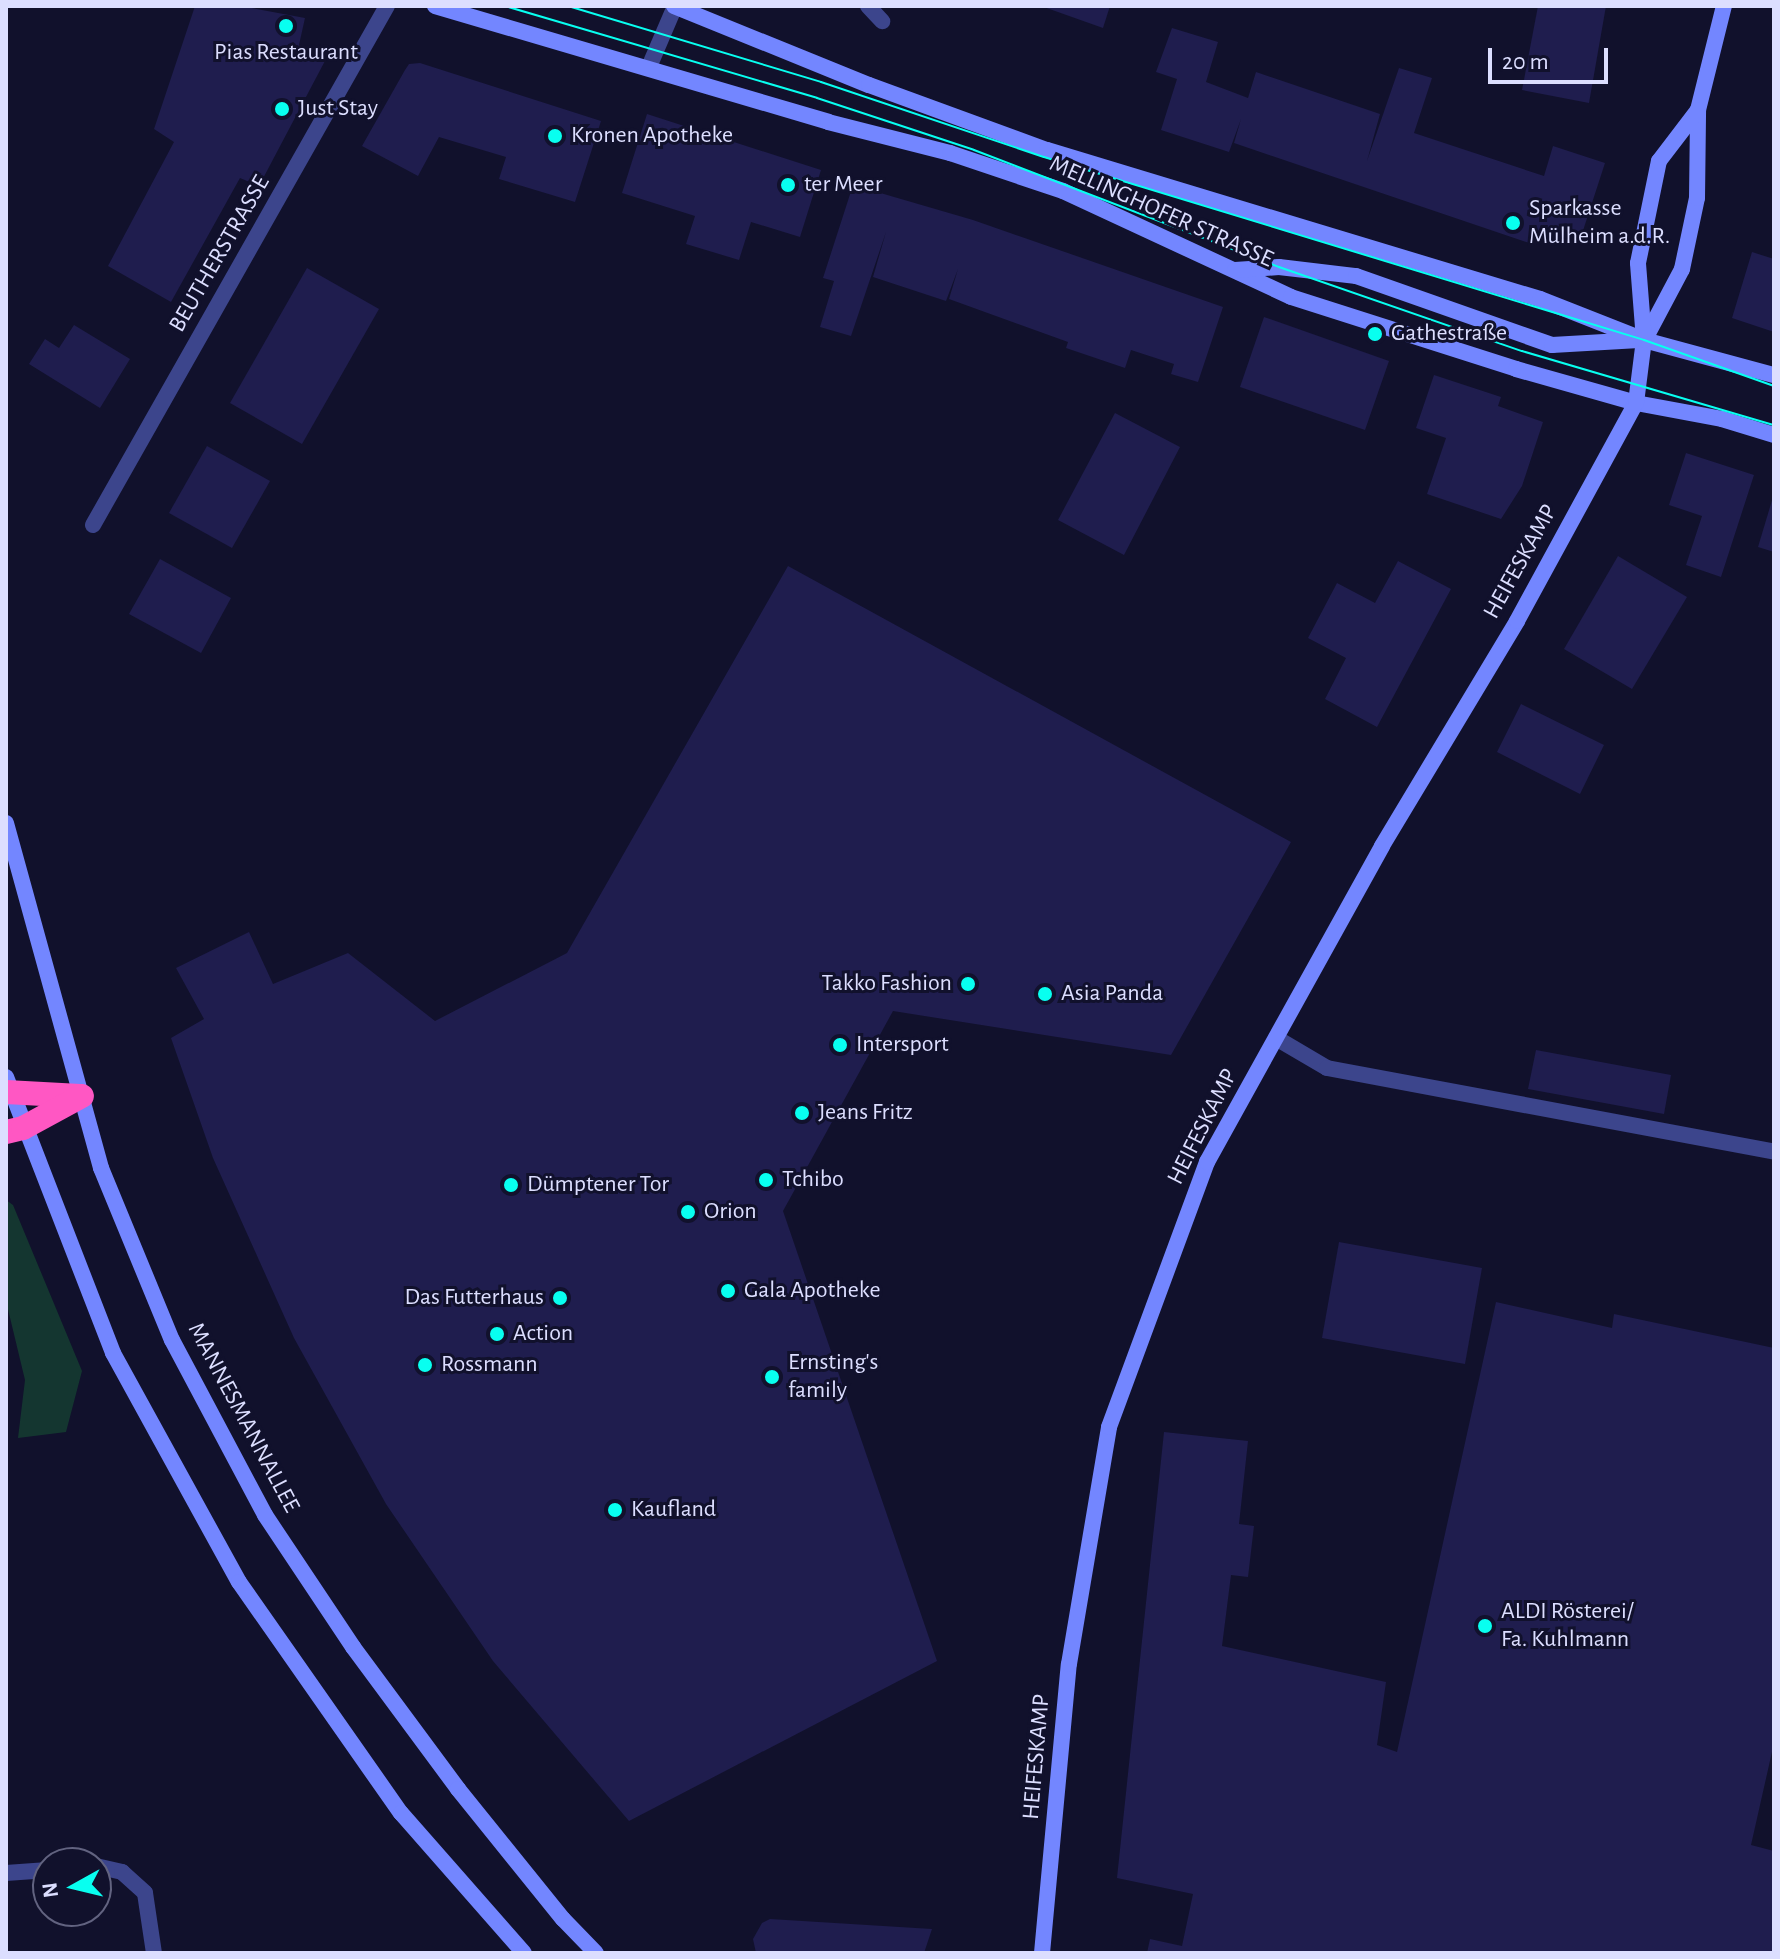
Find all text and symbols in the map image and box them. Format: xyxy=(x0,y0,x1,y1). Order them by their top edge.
marker: Pias Restaurant xyxy=(277,17,295,35)
scale bar xyxy=(1492,32,1612,82)
place label: Pias Restaurant xyxy=(214,39,358,67)
text: 20 m xyxy=(1502,50,1549,74)
place label: Just Stay xyxy=(298,95,378,123)
marker: Just Stay xyxy=(273,100,291,118)
place label: Kronen Apotheke xyxy=(571,122,733,150)
marker: Kronen Apotheke xyxy=(546,127,564,145)
street label: MELLINGHOFER STRASSE xyxy=(1045,150,1277,274)
street label: BEUTHERSTRASSE xyxy=(163,170,277,338)
place label: ter Meer xyxy=(804,171,882,199)
marker: ter Meer xyxy=(779,176,797,194)
place label: Sparkasse Mülheim a.d.R. xyxy=(1529,195,1670,251)
marker: Sparkasse Mülheim a.d.R. xyxy=(1504,214,1522,232)
place label: Gathestraße xyxy=(1391,320,1507,348)
marker: Gathestraße xyxy=(1366,325,1384,343)
street label: HEIFESKAMP xyxy=(1478,500,1564,624)
place label: Takko Fashion xyxy=(822,970,952,998)
marker: Takko Fashion xyxy=(959,975,977,993)
place label: Asia Panda xyxy=(1061,980,1163,1008)
marker: Asia Panda xyxy=(1036,985,1054,1003)
place label: Intersport xyxy=(856,1031,949,1059)
marker: Intersport xyxy=(831,1036,849,1054)
street label: HEIFESKAMP xyxy=(1162,1064,1244,1190)
place label: Jeans Fritz xyxy=(818,1099,913,1127)
marker: Jeans Fritz xyxy=(793,1104,811,1122)
place label: Tchibo xyxy=(782,1166,844,1194)
place label: Dümptener Tor xyxy=(527,1171,669,1199)
marker: Tchibo xyxy=(757,1171,775,1189)
marker: Dümptener Tor xyxy=(502,1176,520,1194)
place label: Orion xyxy=(704,1198,757,1226)
marker: Orion xyxy=(679,1203,697,1221)
place label: Gala Apotheke xyxy=(744,1277,880,1305)
marker: Gala Apotheke xyxy=(719,1282,737,1300)
place label: Das Futterhaus xyxy=(405,1284,544,1312)
marker: Das Futterhaus xyxy=(551,1289,569,1307)
street label: MANNESMANNALLEE xyxy=(181,1318,305,1518)
place label: Action xyxy=(513,1320,573,1348)
marker: Action xyxy=(488,1325,506,1343)
place label: Ernsting's family xyxy=(788,1349,878,1405)
place label: Rossmann xyxy=(441,1351,538,1379)
marker: Rossmann xyxy=(416,1356,434,1374)
marker: Ernsting's family xyxy=(763,1368,781,1386)
place label: Kaufland xyxy=(631,1496,716,1524)
marker: Kaufland xyxy=(606,1501,624,1519)
place label: ALDI Rösterei/ Fa. Kuhlmann xyxy=(1501,1598,1634,1654)
marker: ALDI Rösterei/ Fa. Kuhlmann xyxy=(1476,1617,1494,1635)
street label: HEIFESKAMP xyxy=(1017,1693,1057,1821)
north arrow xyxy=(32,1847,112,1927)
text: N xyxy=(38,1881,62,1899)

